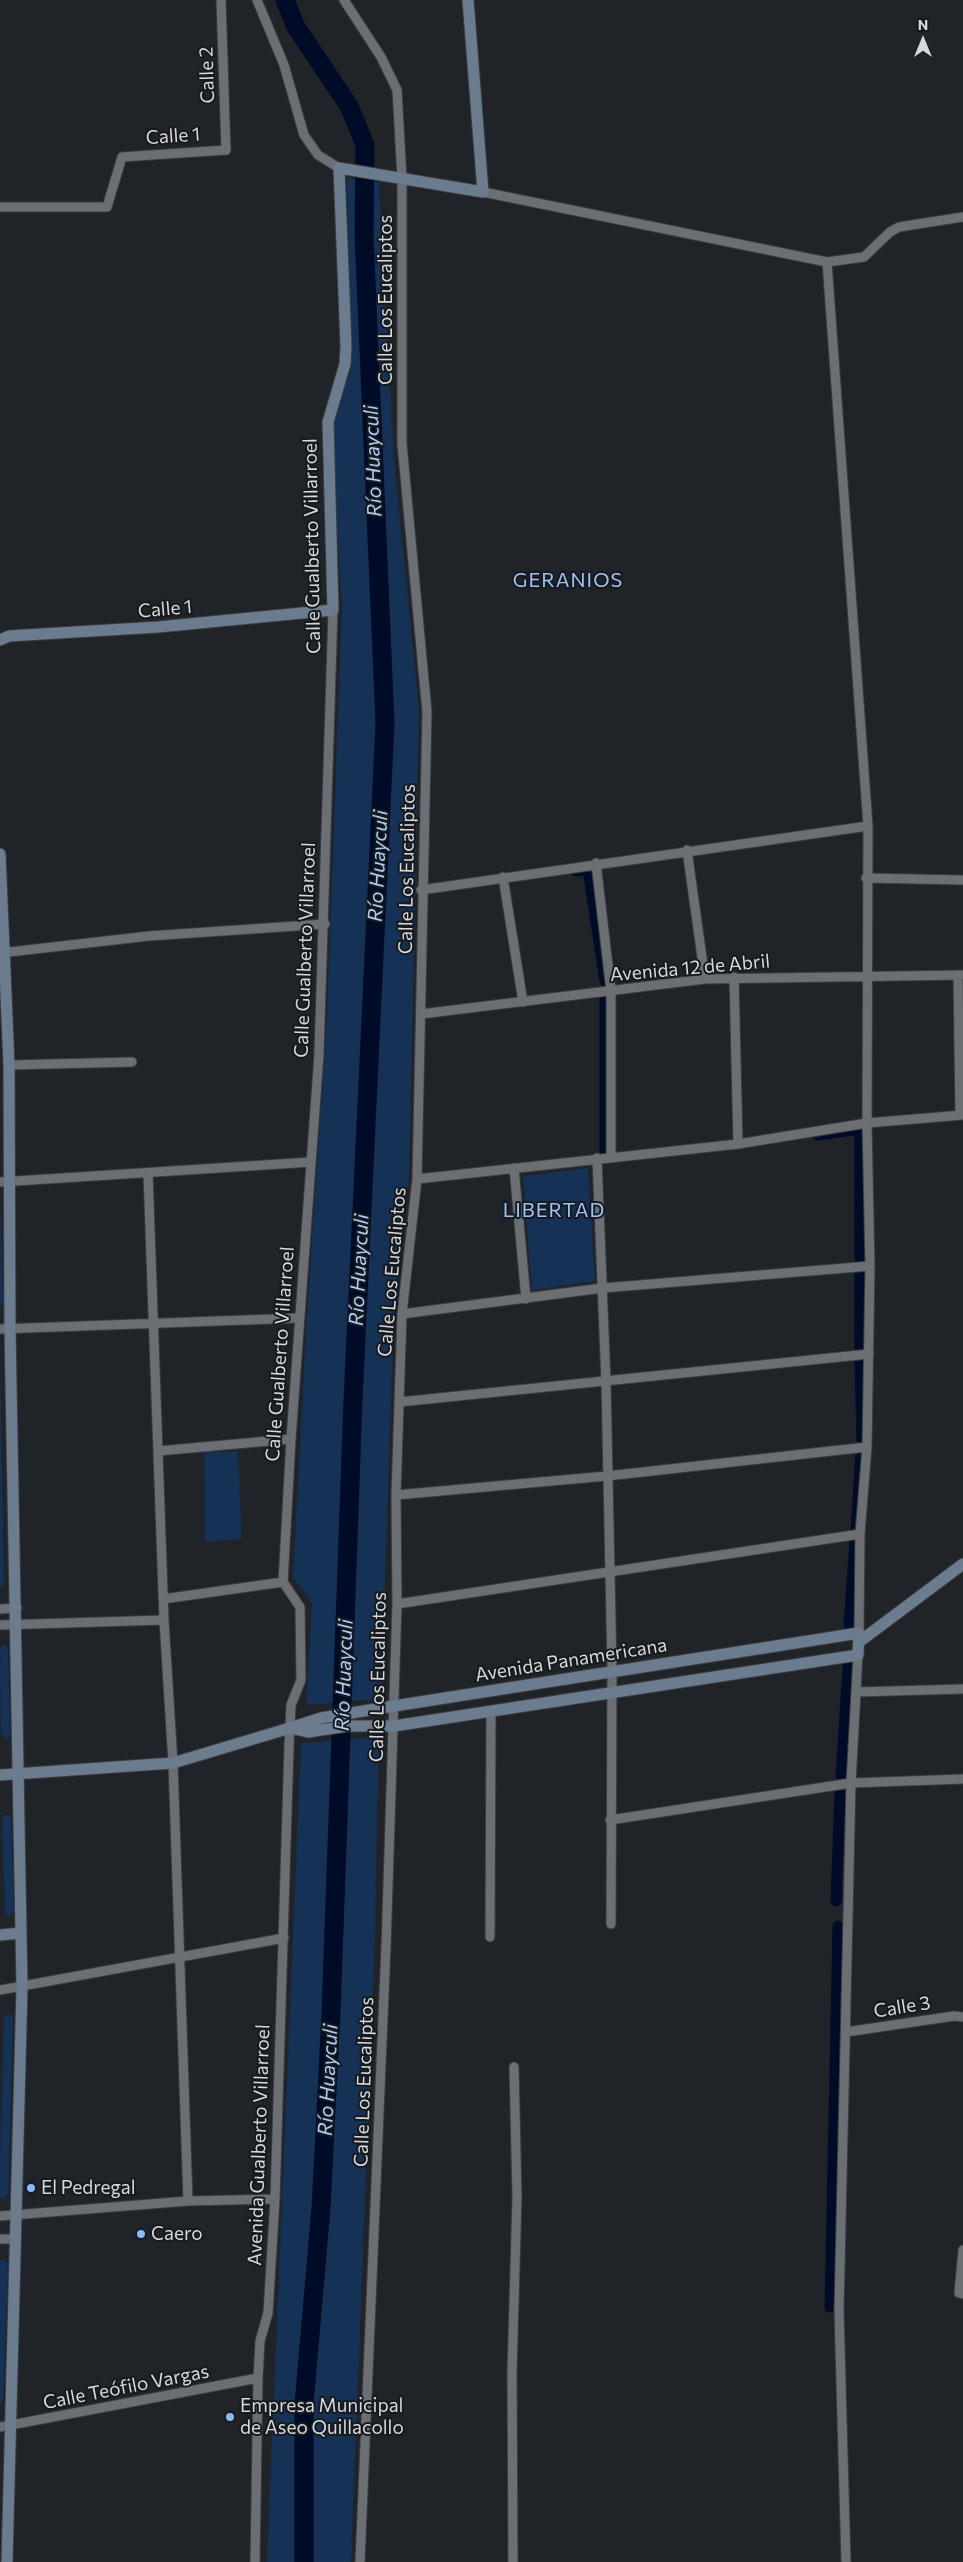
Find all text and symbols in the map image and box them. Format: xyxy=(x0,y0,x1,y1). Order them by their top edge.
north arrow xyxy=(898,15,948,65)
text: N xyxy=(918,16,928,33)
street label: Calle 2 xyxy=(195,46,219,104)
street label: Calle 1 xyxy=(145,123,201,149)
street label: Calle Los Eucaliptos xyxy=(375,215,397,385)
water label: Río Huayculi xyxy=(359,405,387,517)
street label: Calle Gualberto Villarroel xyxy=(299,438,325,654)
district label: GERANIOS xyxy=(512,568,624,592)
street label: Calle 1 xyxy=(137,595,193,623)
street label: Calle Los Eucaliptos xyxy=(394,784,420,954)
water label: Río Huayculi xyxy=(363,809,393,923)
street label: Calle Gualberto Villarroel xyxy=(290,842,320,1058)
street label: Avenida 12 de Abril xyxy=(609,950,771,986)
street label: Calle Los Eucaliptos xyxy=(373,1186,411,1358)
district label: LIBERTAD xyxy=(502,1198,606,1222)
water label: Río Huayculi xyxy=(344,1213,374,1327)
street label: Calle Gualberto Villarroel xyxy=(261,1246,299,1462)
street label: Calle Los Eucaliptos xyxy=(365,1592,391,1762)
water label: Río Huayculi xyxy=(330,1619,358,1731)
street label: Avenida Panamericana xyxy=(473,1634,669,1686)
street label: Calle 3 xyxy=(872,1991,932,2023)
street label: Calle Los Eucaliptos xyxy=(350,1997,378,2167)
water label: Río Huayculi xyxy=(313,2023,343,2137)
street label: Avenida Gualberto Villarroel xyxy=(243,2024,275,2266)
place label: El Pedregal xyxy=(41,2177,136,2199)
marker: El Pedregal xyxy=(25,2182,37,2194)
place label: Caero xyxy=(151,2223,203,2245)
marker: Caero xyxy=(135,2228,147,2240)
street label: Calle Teófilo Vargas xyxy=(41,2360,211,2414)
place label: Empresa Municipal de Aseo Quillacollo xyxy=(240,2395,404,2439)
marker: Empresa Municipal de Aseo Quillacollo xyxy=(224,2411,236,2423)

